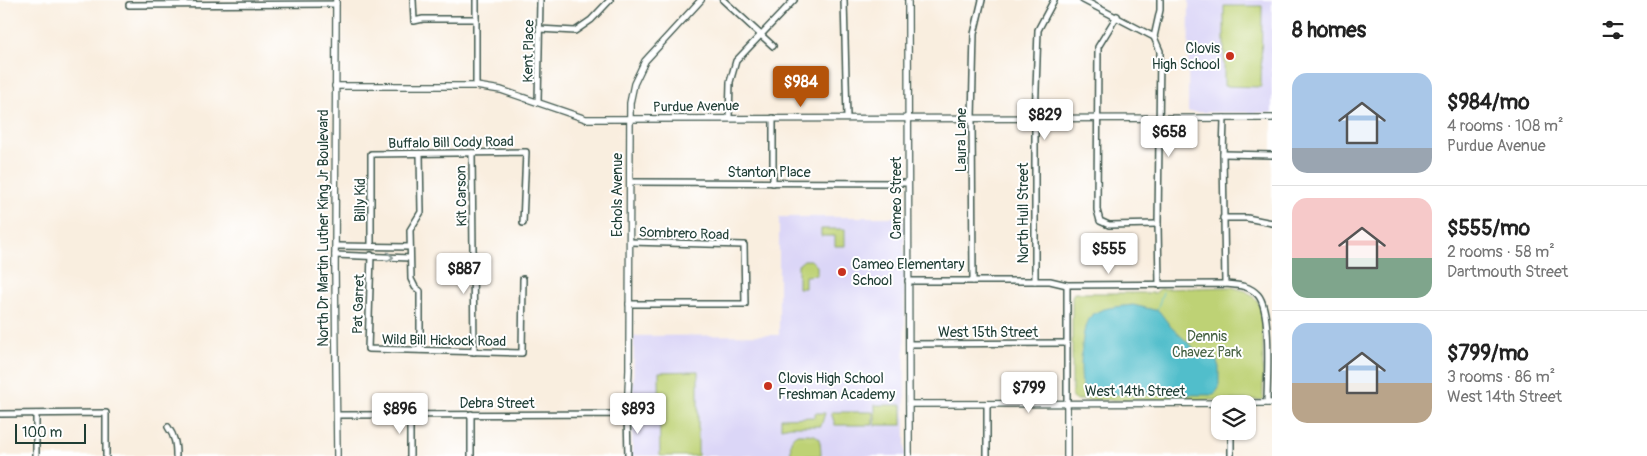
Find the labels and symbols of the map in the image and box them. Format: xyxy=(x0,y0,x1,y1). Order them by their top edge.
street label: Kent Place xyxy=(519,19,538,83)
place label: Clovis High School xyxy=(1152,40,1221,73)
marker: Clovis High School xyxy=(1224,50,1236,62)
pin: $984 xyxy=(771,66,831,108)
street label: Purdue Avenue xyxy=(653,97,739,116)
pin: $829 xyxy=(1015,98,1075,141)
street label: Laura Lane xyxy=(953,108,970,172)
street label: North Dr Martin Luther King Jr Boulevard xyxy=(315,109,332,347)
pin: $658 xyxy=(1139,116,1199,158)
street label: Buffalo Bill Cody Road xyxy=(388,133,514,152)
street label: Echols Avenue xyxy=(609,153,626,237)
street label: Cameo Street xyxy=(888,156,905,240)
street label: North Hull Street xyxy=(1015,162,1032,263)
street label: Stanton Place xyxy=(727,164,811,181)
street label: Kit Carson xyxy=(452,165,471,227)
street label: Billy Kid xyxy=(352,178,369,222)
street label: Sombrero Road xyxy=(638,223,730,244)
pin: $555 xyxy=(1079,232,1139,275)
one-way arrow xyxy=(387,251,395,262)
pin: $887 xyxy=(434,252,494,295)
place label: Cameo Elementary School xyxy=(852,256,964,289)
marker: Cameo Elementary School xyxy=(836,266,848,278)
street label: Pat Garret xyxy=(349,273,368,334)
street label: West 15th Street xyxy=(938,324,1038,341)
park label: Dennis Chavez Park xyxy=(1172,328,1242,361)
street label: Wild Bill Hickock Road xyxy=(382,331,507,350)
place label: Clovis High School Freshman Academy xyxy=(778,370,895,403)
pin: $799 xyxy=(999,372,1059,414)
marker: Clovis High School Freshman Academy xyxy=(762,380,774,392)
street label: West 14th Street xyxy=(1085,383,1186,400)
pin: $896 xyxy=(370,392,430,435)
pin: $893 xyxy=(608,392,668,435)
street label: Debra Street xyxy=(459,395,535,412)
scale bar xyxy=(15,421,86,444)

